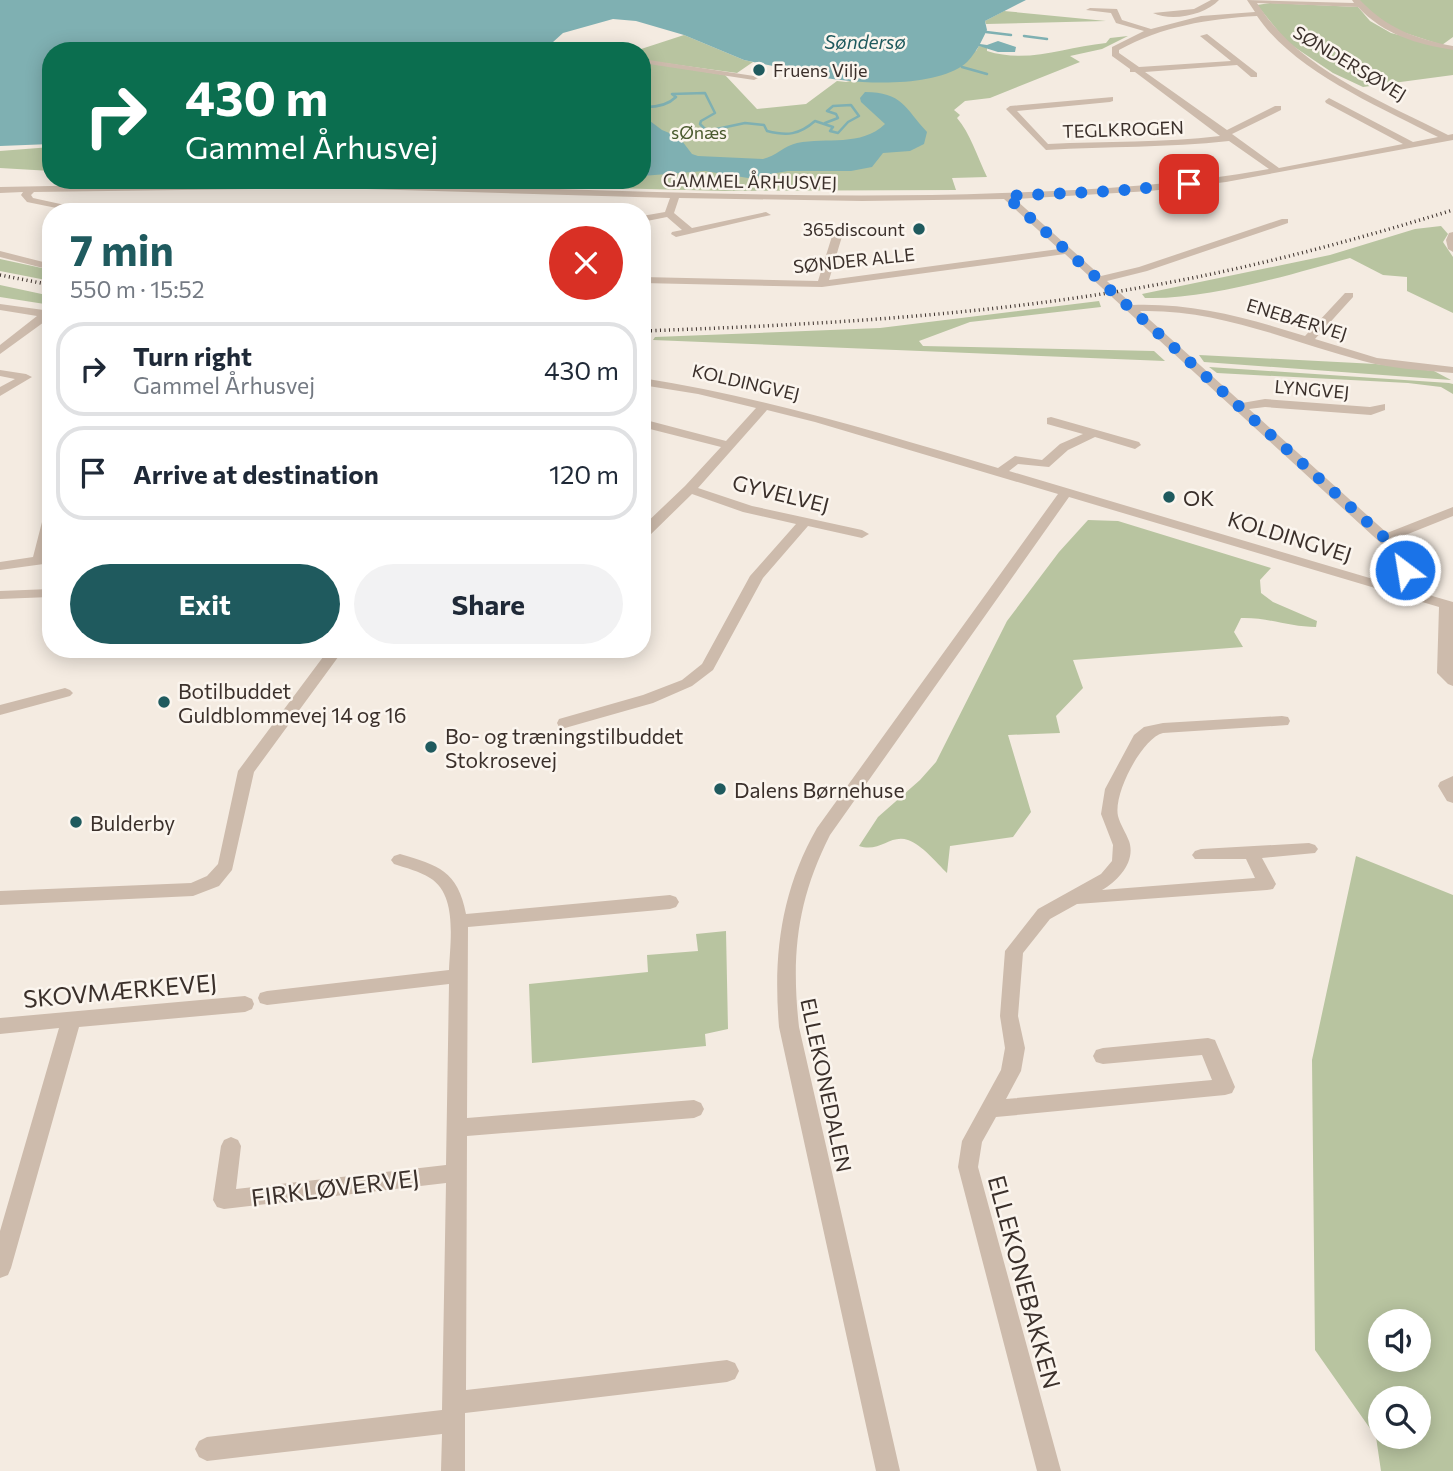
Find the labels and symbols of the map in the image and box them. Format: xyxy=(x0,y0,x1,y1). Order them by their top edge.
street label: SØNDERSØVEJ xyxy=(1289,21,1411,105)
water label: Søndersø xyxy=(824,30,906,53)
place label: Fruens Vilje xyxy=(773,59,867,81)
marker: Fruens Vilje xyxy=(751,62,767,78)
street label: TEGLKROGEN xyxy=(1062,116,1184,142)
park label: sØnæs xyxy=(671,121,727,143)
pin xyxy=(1159,154,1219,214)
street label: GAMMEL ÅRHUSVEJ xyxy=(663,168,837,194)
place label: 365discount xyxy=(803,218,905,240)
marker: 365discount xyxy=(911,221,927,237)
street label: SØNDER ALLE xyxy=(792,243,916,277)
street label: ENEBÆRVEJ xyxy=(1244,293,1350,345)
street label: KOLDINGVEJ xyxy=(690,359,802,405)
street label: LYNGVEJ xyxy=(1274,375,1350,403)
street label: GYVELVEJ xyxy=(730,469,832,517)
place label: OK xyxy=(1183,485,1214,510)
marker: OK xyxy=(1161,489,1177,505)
street label: KOLDINGVEJ xyxy=(1225,505,1355,567)
position arrow xyxy=(1368,533,1442,607)
place label: Botilbuddet Guldblommevej 14 og 16 xyxy=(178,678,406,727)
marker: Botilbuddet Guldblommevej 14 og 16 xyxy=(156,694,172,710)
place label: Bo- og træningstilbuddet Stokrosevej xyxy=(445,723,683,772)
marker: Bo- og træningstilbuddet Stokrosevej xyxy=(423,739,439,755)
place label: Dalens Børnehuse xyxy=(734,777,904,802)
marker: Dalens Børnehuse xyxy=(712,781,728,797)
place label: Bulderby xyxy=(90,810,175,835)
marker: Bulderby xyxy=(68,814,84,830)
street label: SKOVMÆRKEVEJ xyxy=(22,967,218,1013)
street label: ELLEKONEDALEN xyxy=(796,996,858,1174)
street label: FIRKLØVERVEJ xyxy=(249,1162,421,1212)
street label: ELLEKONEBAKKEN xyxy=(983,1172,1067,1392)

